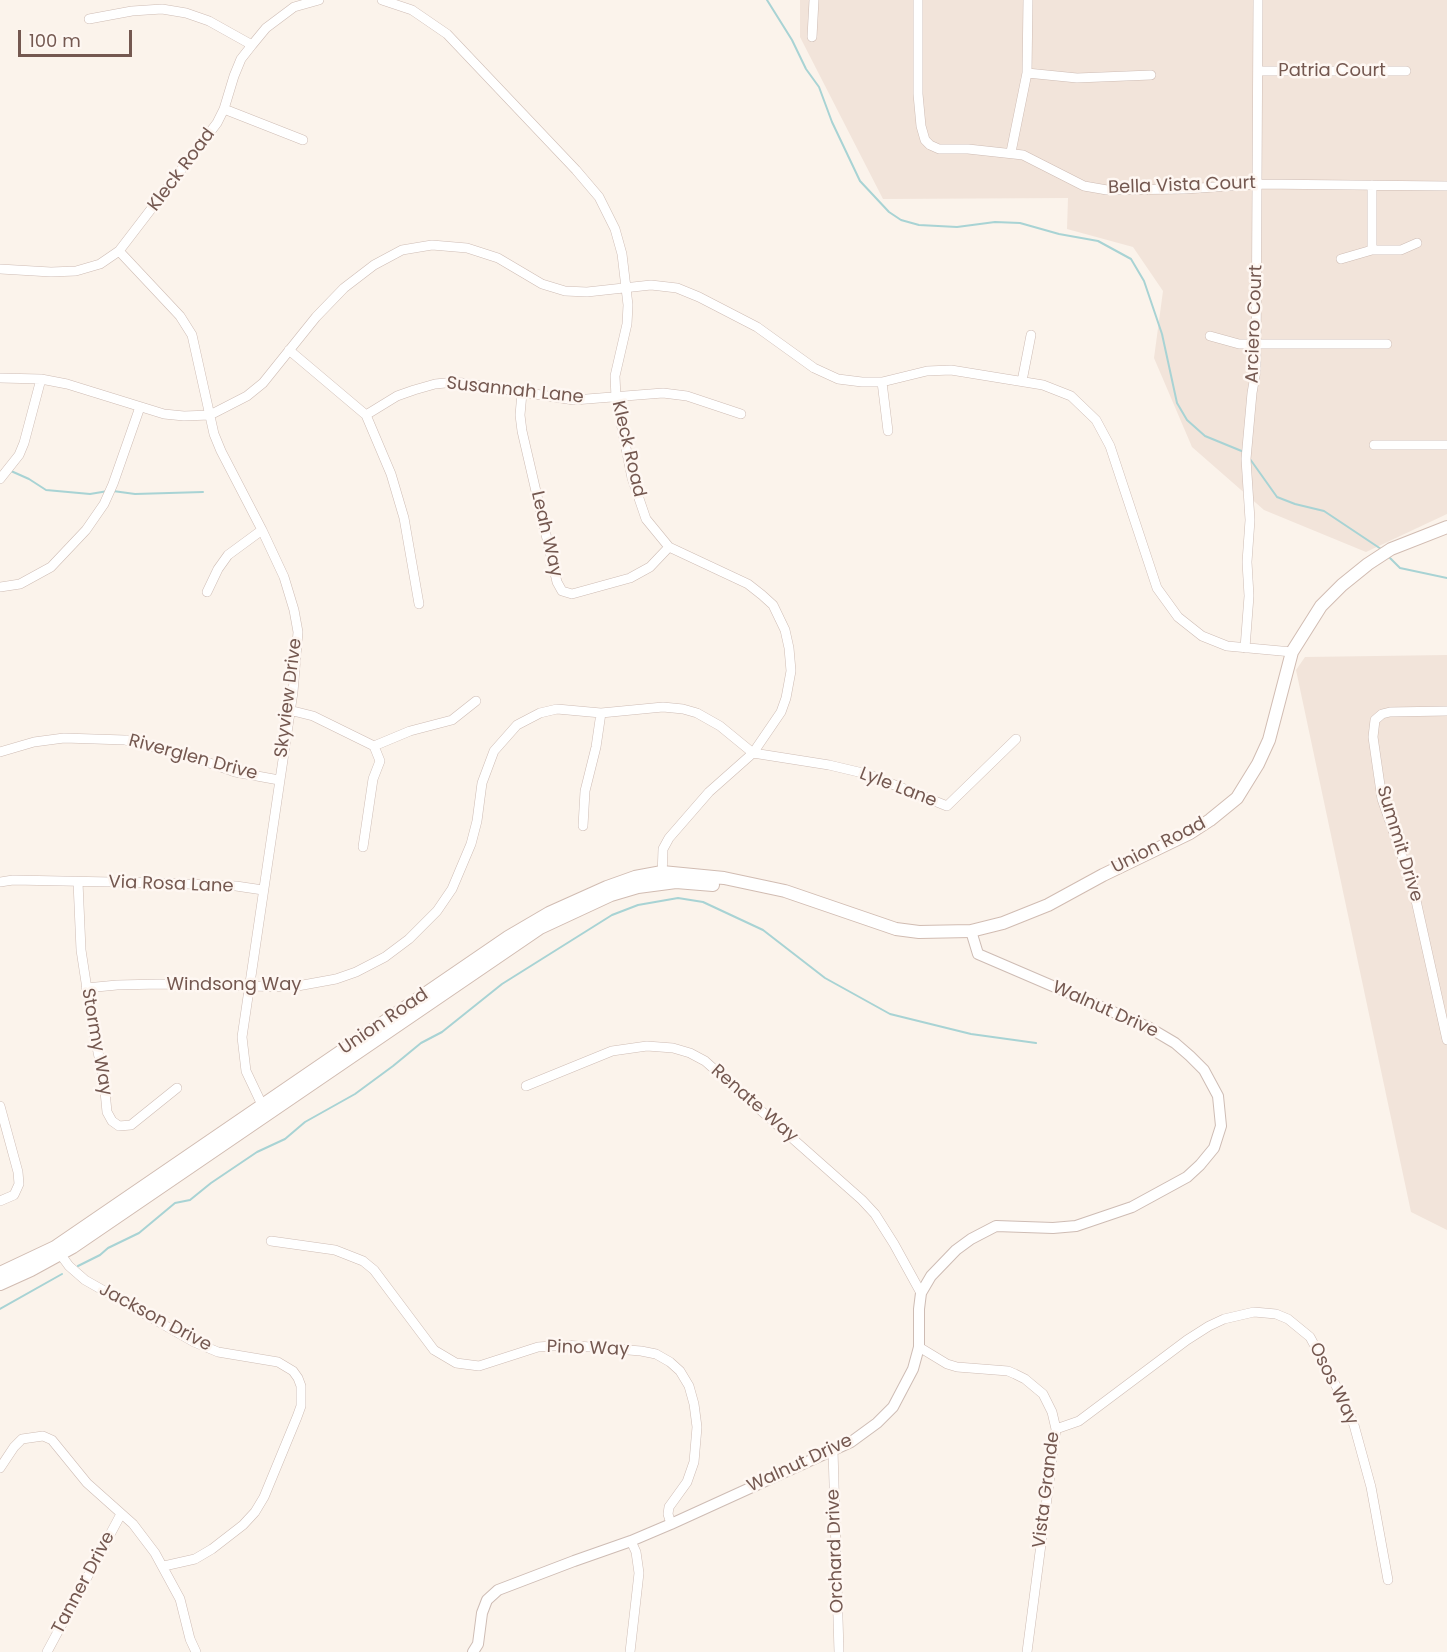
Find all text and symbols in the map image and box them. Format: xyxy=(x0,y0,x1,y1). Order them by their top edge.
scale bar xyxy=(21,18,135,56)
text: 100 m xyxy=(29,28,81,53)
street label: Patria Court xyxy=(1278,60,1386,82)
street label: Kleck Road xyxy=(144,124,220,216)
street label: Bella Vista Court xyxy=(1108,173,1256,199)
street label: Arciero Court xyxy=(1242,264,1268,384)
street label: Susannah Lane xyxy=(445,373,585,409)
street label: Kleck Road xyxy=(606,399,650,499)
street label: Leah Way xyxy=(526,489,566,579)
street label: Skyview Drive xyxy=(271,637,307,759)
street label: Riverglen Drive xyxy=(126,730,260,786)
street label: Lyle Lane xyxy=(856,763,940,813)
street label: Summit Drive xyxy=(1371,783,1427,905)
street label: Union Road xyxy=(1108,813,1210,879)
street label: Via Rosa Lane xyxy=(108,872,234,898)
street label: Windsong Way xyxy=(167,974,301,996)
street label: Walnut Drive xyxy=(1049,977,1161,1043)
street label: Union Road xyxy=(335,984,433,1060)
street label: Stormy Way xyxy=(76,987,116,1097)
street label: Renate Way xyxy=(706,1060,802,1148)
street label: Jackson Drive xyxy=(95,1279,215,1357)
street label: Pino Way xyxy=(546,1337,630,1361)
street label: Osos Way xyxy=(1304,1339,1362,1429)
street label: Walnut Drive xyxy=(744,1430,856,1498)
street label: Vista Grande xyxy=(1029,1430,1065,1550)
street label: Orchard Drive xyxy=(823,1489,849,1613)
street label: Tanner Drive xyxy=(48,1528,120,1638)

